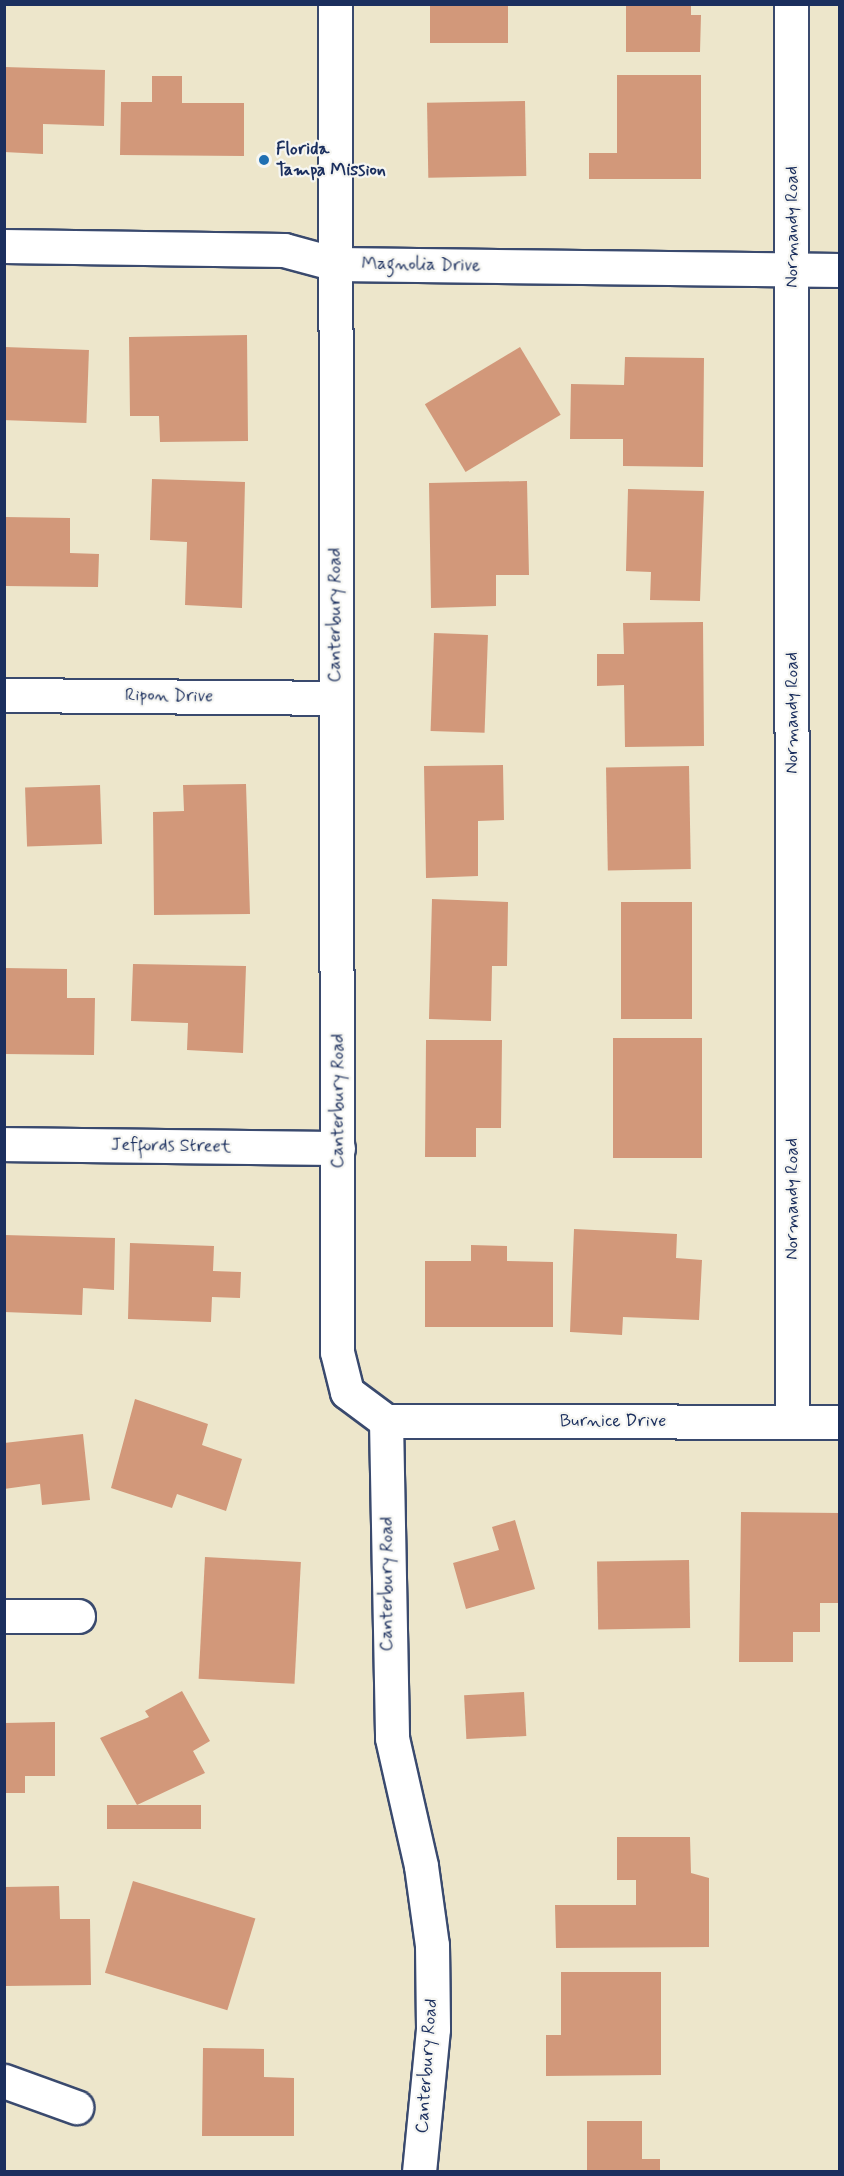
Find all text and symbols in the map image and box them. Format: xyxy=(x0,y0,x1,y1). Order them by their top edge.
place label: Florida Tampa Mission xyxy=(276,139,386,182)
marker: Florida Tampa Mission xyxy=(257,153,271,167)
street label: Normandy Road xyxy=(781,166,803,288)
street label: Magnolia Drive xyxy=(362,253,480,277)
street label: Canterbury Road xyxy=(324,547,346,683)
street label: Normandy Road xyxy=(781,652,803,774)
street label: Ripon Drive xyxy=(125,684,213,708)
street label: Canterbury Road xyxy=(327,1033,349,1169)
street label: Jeffords Street xyxy=(111,1134,231,1158)
street label: Normandy Road xyxy=(781,1138,803,1260)
street label: Burnice Drive xyxy=(560,1410,666,1432)
street label: Canterbury Road xyxy=(376,1516,398,1652)
street label: Canterbury Road xyxy=(412,1998,442,2134)

